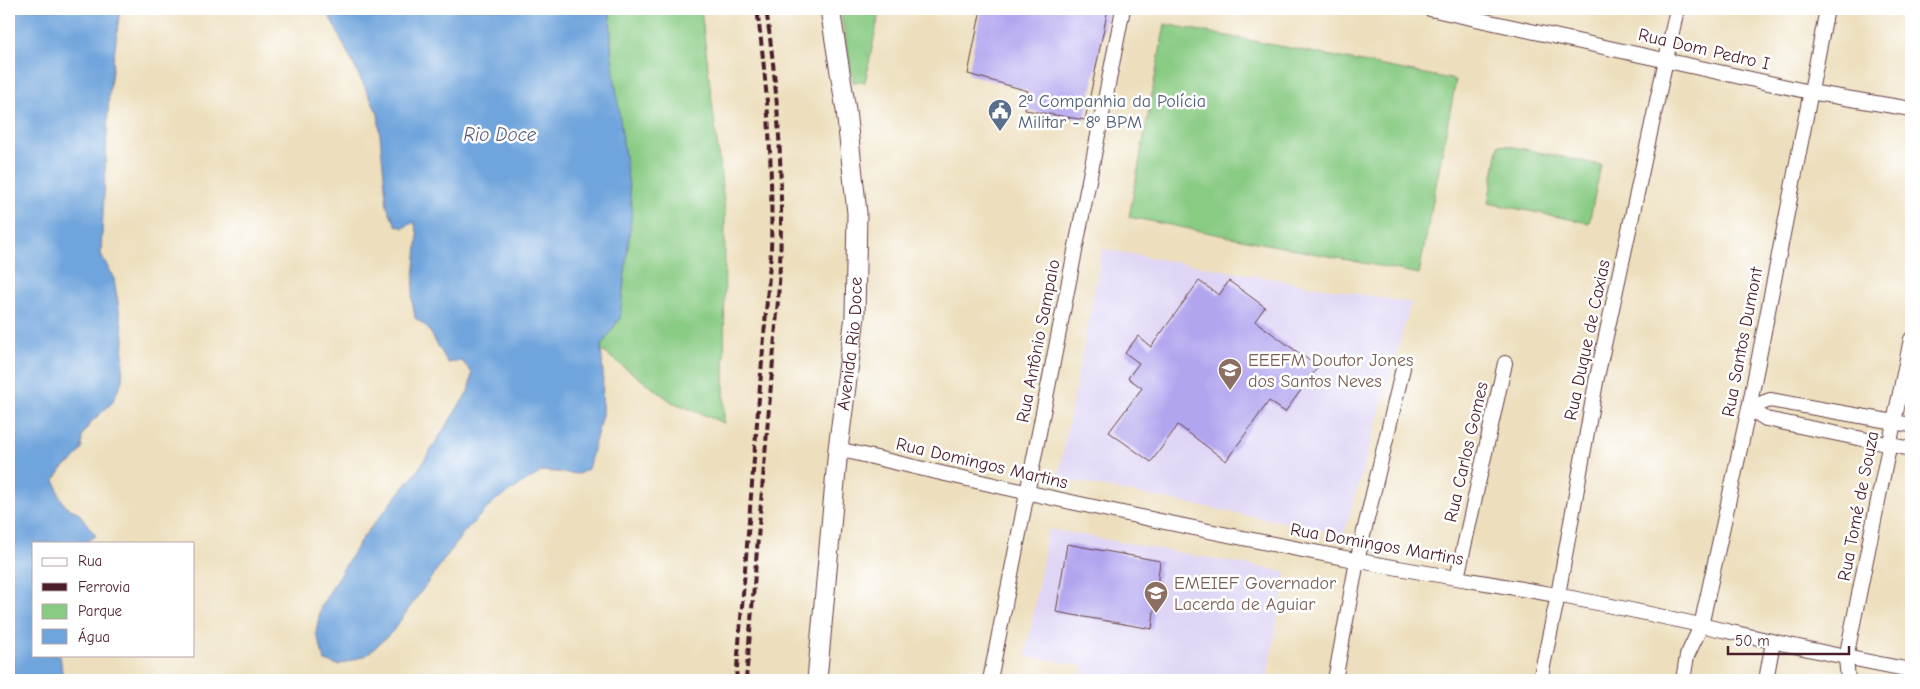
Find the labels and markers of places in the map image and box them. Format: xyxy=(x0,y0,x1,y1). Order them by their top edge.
place label: 2ª Companhia da Polícia Militar - 8º BPM xyxy=(1018,91,1206,133)
public building icon: 2ª Companhia da Polícia Militar - 8º BPM xyxy=(987,98,1013,132)
place label: EEEFM Doutor Jones dos Santos Neves xyxy=(1248,350,1413,392)
school or university icon: EEEFM Doutor Jones dos Santos Neves xyxy=(1217,357,1243,391)
place label: EMEIEF Governador Lacerda de Aguiar xyxy=(1174,573,1337,615)
school or university icon: EMEIEF Governador Lacerda de Aguiar xyxy=(1143,580,1169,614)

